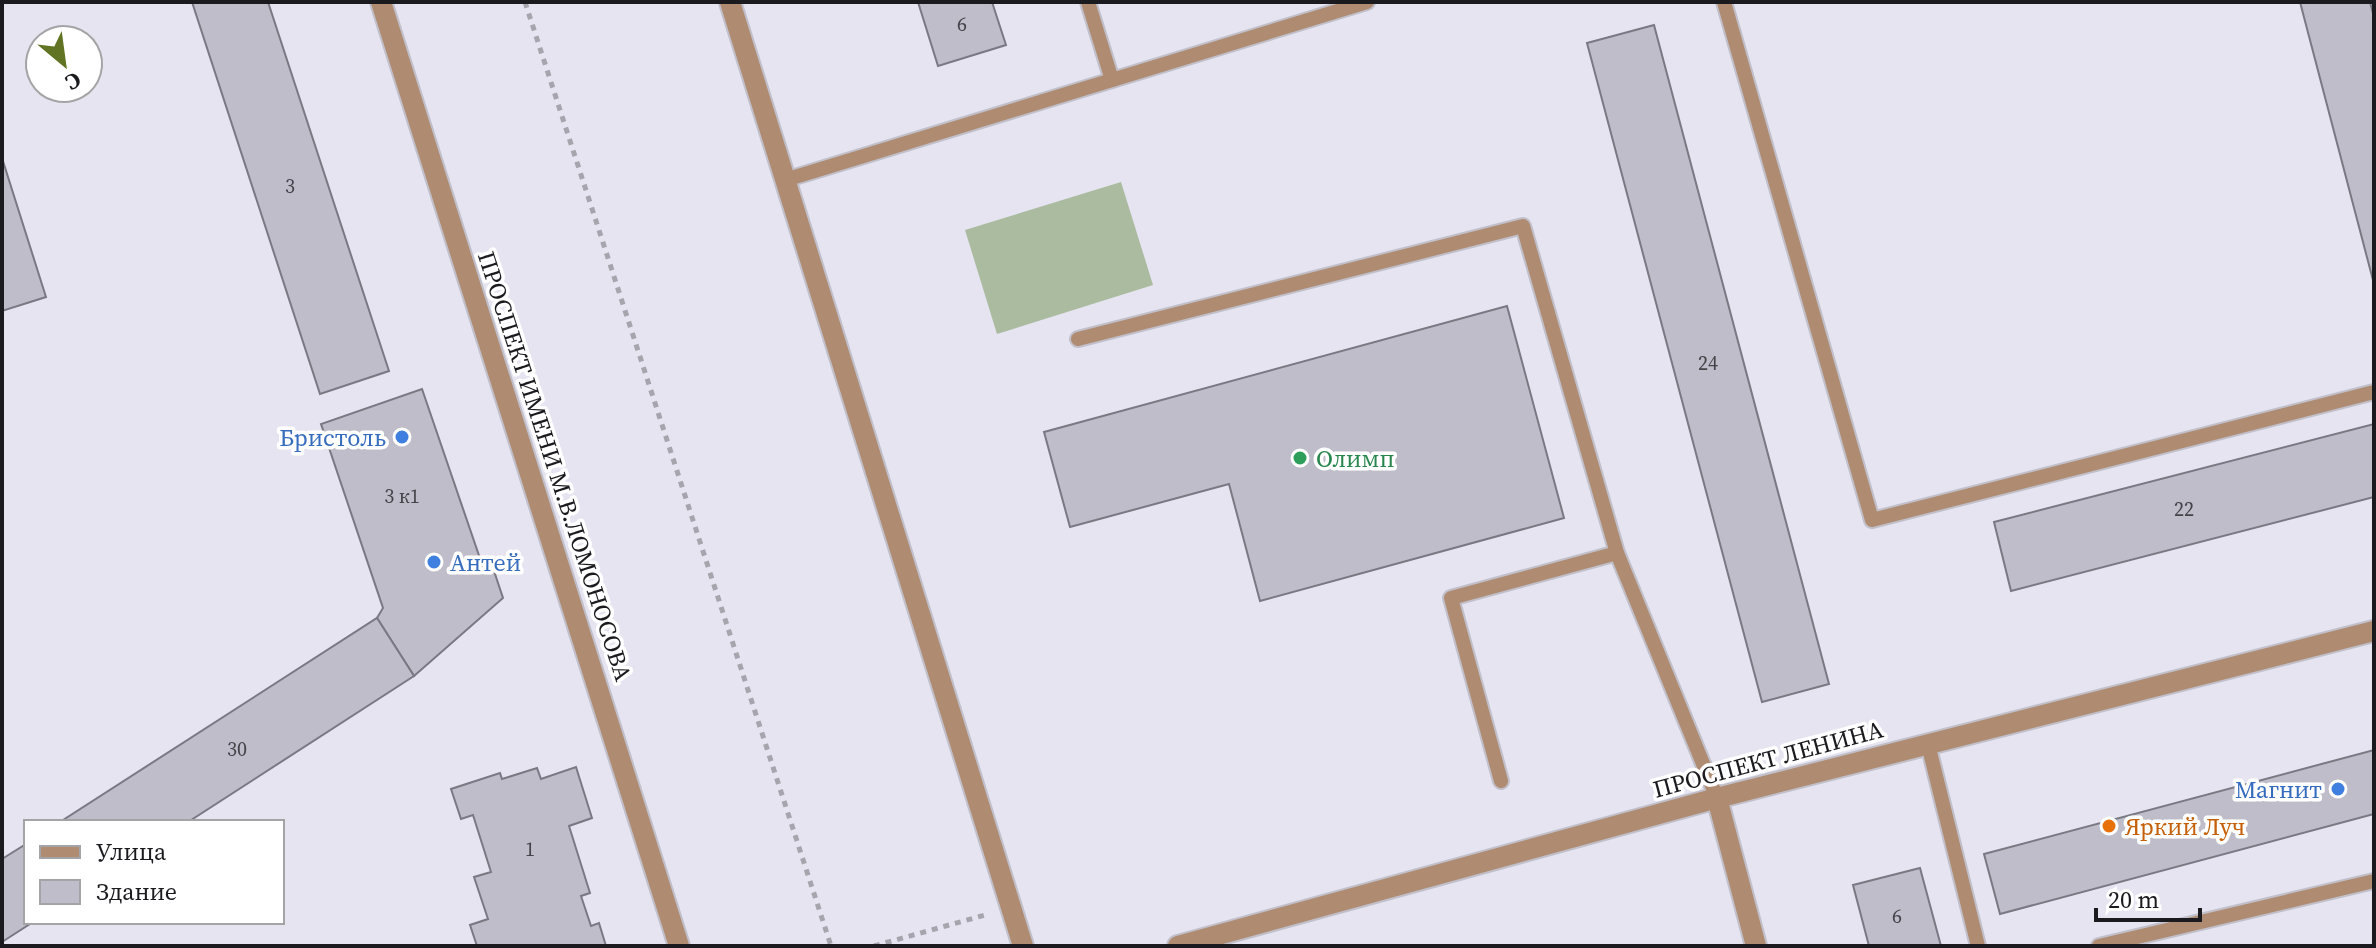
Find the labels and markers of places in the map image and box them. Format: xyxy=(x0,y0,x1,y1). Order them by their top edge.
place label: Бристоль xyxy=(279,421,386,454)
marker: Бристоль xyxy=(393,428,411,446)
place label: Олимп xyxy=(1316,442,1394,475)
marker: Олимп xyxy=(1291,449,1309,467)
place label: Антей xyxy=(450,546,521,579)
marker: Антей xyxy=(425,553,443,571)
place label: Магнит xyxy=(2235,773,2322,806)
marker: Магнит xyxy=(2329,780,2347,798)
place label: Яркий Луч xyxy=(2125,810,2245,843)
marker: Яркий Луч xyxy=(2100,817,2118,835)

